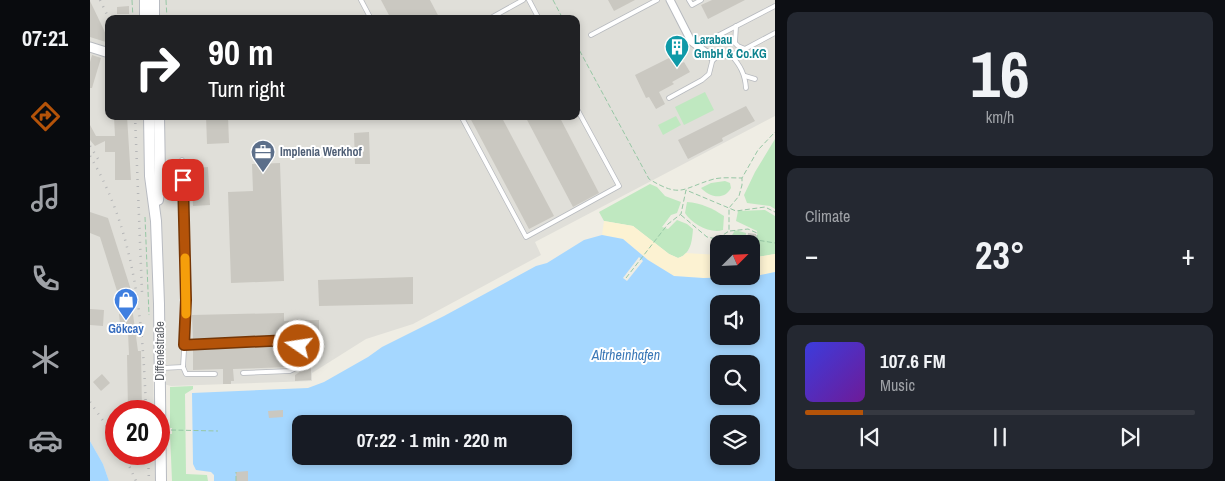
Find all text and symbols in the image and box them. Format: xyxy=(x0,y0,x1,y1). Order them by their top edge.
text: 07:21 xyxy=(22,23,68,53)
text: 90 m xyxy=(208,29,273,76)
text: 16 xyxy=(970,30,1030,117)
place label: Larabau GmbH & Co.KG xyxy=(694,32,767,62)
building icon: Larabau GmbH & Co.KG xyxy=(664,34,690,68)
icon: right xyxy=(125,35,190,100)
text: Turn right xyxy=(208,74,285,104)
icon: directions xyxy=(28,99,63,134)
text: km/h xyxy=(986,106,1014,128)
office icon: Implenia Werkhof xyxy=(250,139,276,173)
place label: Implenia Werkhof xyxy=(280,144,363,160)
pin xyxy=(162,159,204,201)
icon: arrive xyxy=(169,166,197,194)
icon: music xyxy=(28,180,63,215)
text: Climate xyxy=(805,205,850,227)
text: 23° xyxy=(975,230,1025,281)
north arrow xyxy=(710,235,760,285)
map controls xyxy=(710,235,760,465)
text: − xyxy=(805,236,818,274)
text: + xyxy=(1182,236,1195,274)
icon: phone xyxy=(28,261,63,296)
shop icon: Gökcay xyxy=(113,287,139,321)
button: sound xyxy=(710,295,760,345)
position arrow xyxy=(272,319,324,371)
place label: Gökcay xyxy=(108,321,144,337)
street label: Diffenéstraße xyxy=(152,321,168,381)
icon: climate xyxy=(28,342,63,377)
water label: Altrheinhafen xyxy=(591,346,660,364)
text: 107.6 FM xyxy=(880,348,946,374)
button: search xyxy=(710,355,760,405)
text: Music xyxy=(880,374,915,396)
speed limit sign: 20 xyxy=(105,400,170,465)
button: layers xyxy=(710,415,760,465)
icon: car xyxy=(28,423,63,458)
icon: previous xyxy=(856,423,884,451)
icon: pause xyxy=(986,423,1014,451)
icon: next xyxy=(1116,423,1144,451)
text: 07:22 · 1 min · 220 m xyxy=(357,427,507,453)

